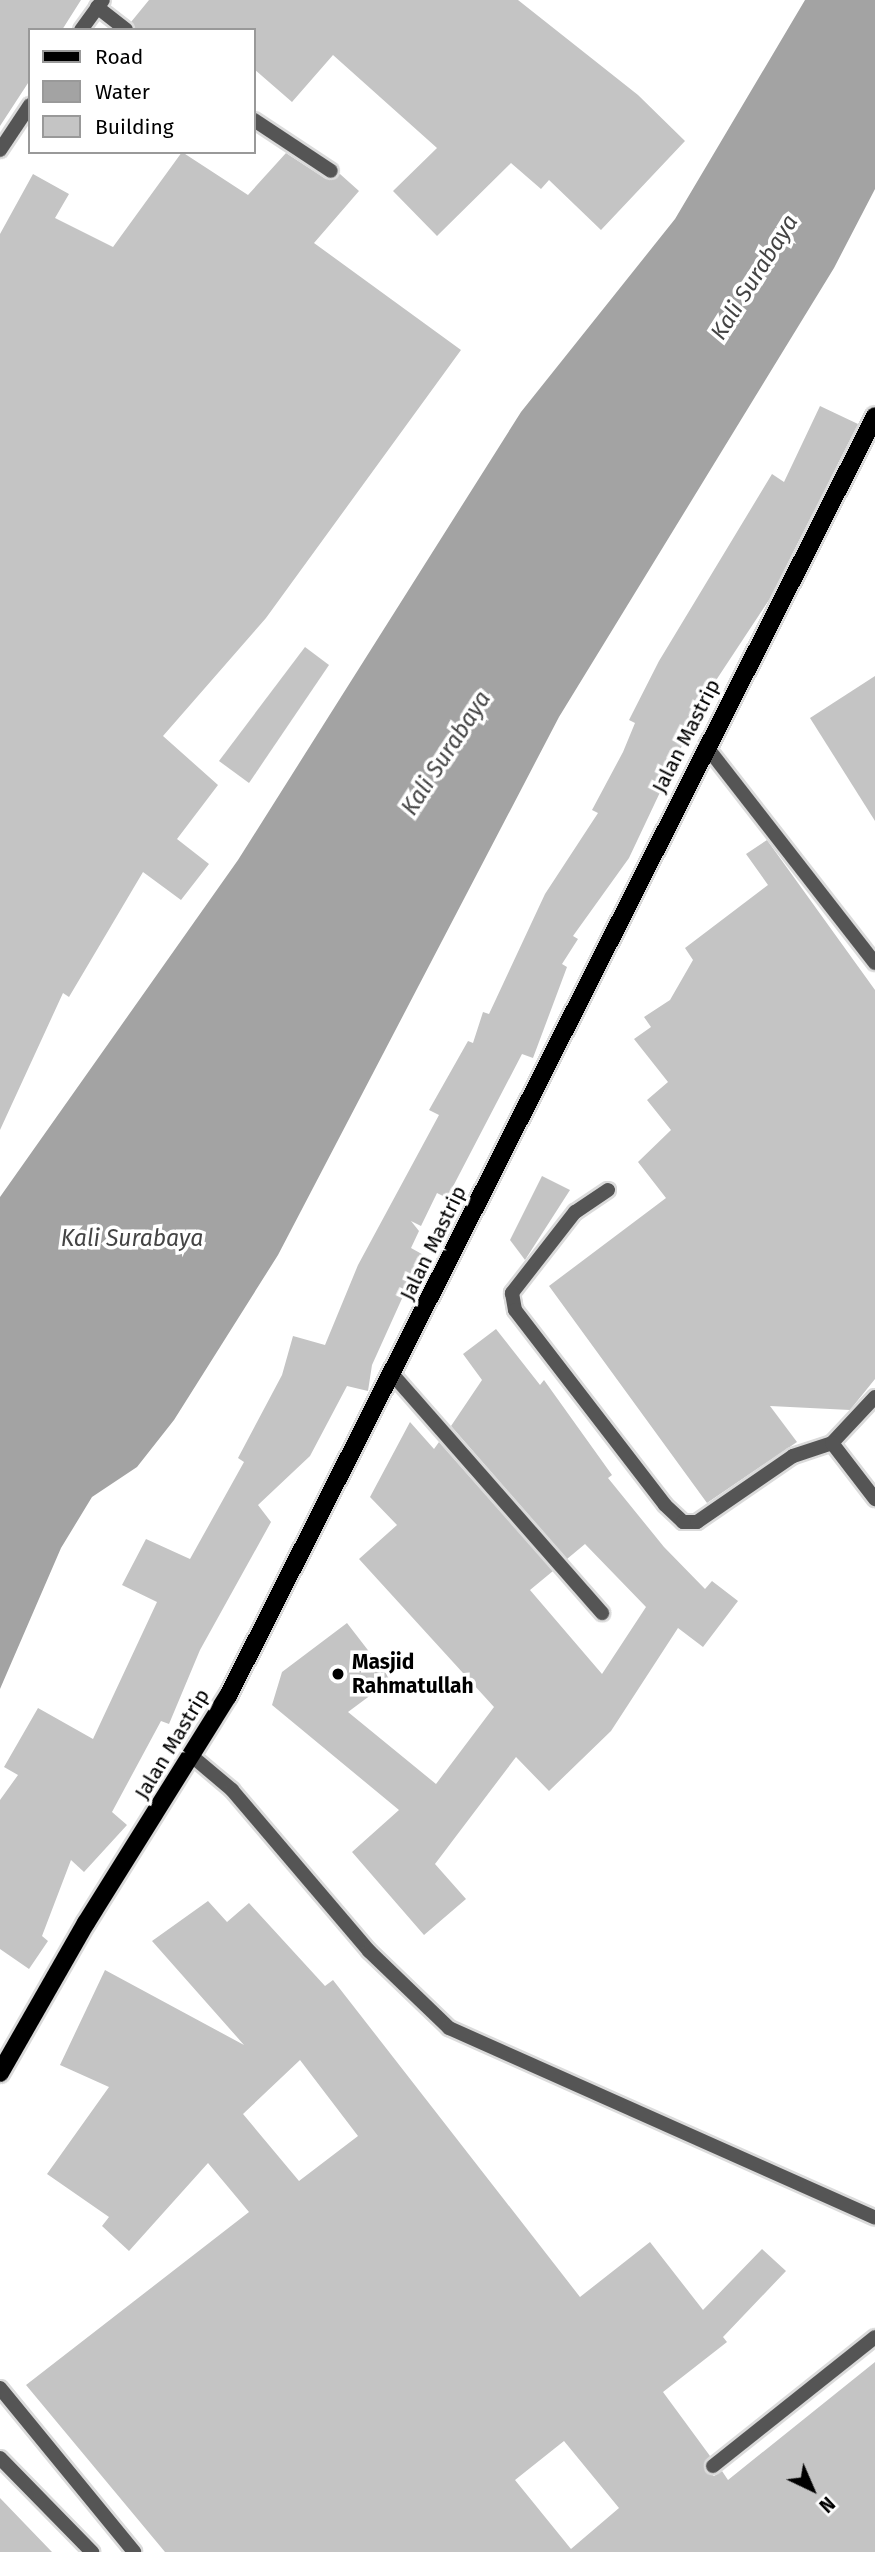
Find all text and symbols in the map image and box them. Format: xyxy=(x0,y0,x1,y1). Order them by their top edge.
legend xyxy=(28,28,256,154)
text: Road xyxy=(95,44,143,70)
text: Water xyxy=(95,79,150,105)
text: Building xyxy=(95,114,174,140)
water label: Kali Surabaya xyxy=(705,209,803,345)
street label: Jalan Mastrip xyxy=(647,675,725,797)
water label: Kali Surabaya xyxy=(396,686,496,820)
street label: Jalan Mastrip xyxy=(394,1182,472,1304)
water label: Kali Surabaya xyxy=(61,1224,203,1252)
place label: Masjid Rahmatullah xyxy=(352,1649,474,1699)
marker: Masjid Rahmatullah xyxy=(330,1666,346,1682)
street label: Jalan Mastrip xyxy=(129,1684,215,1804)
north arrow xyxy=(777,2454,847,2524)
text: N xyxy=(814,2492,839,2517)

